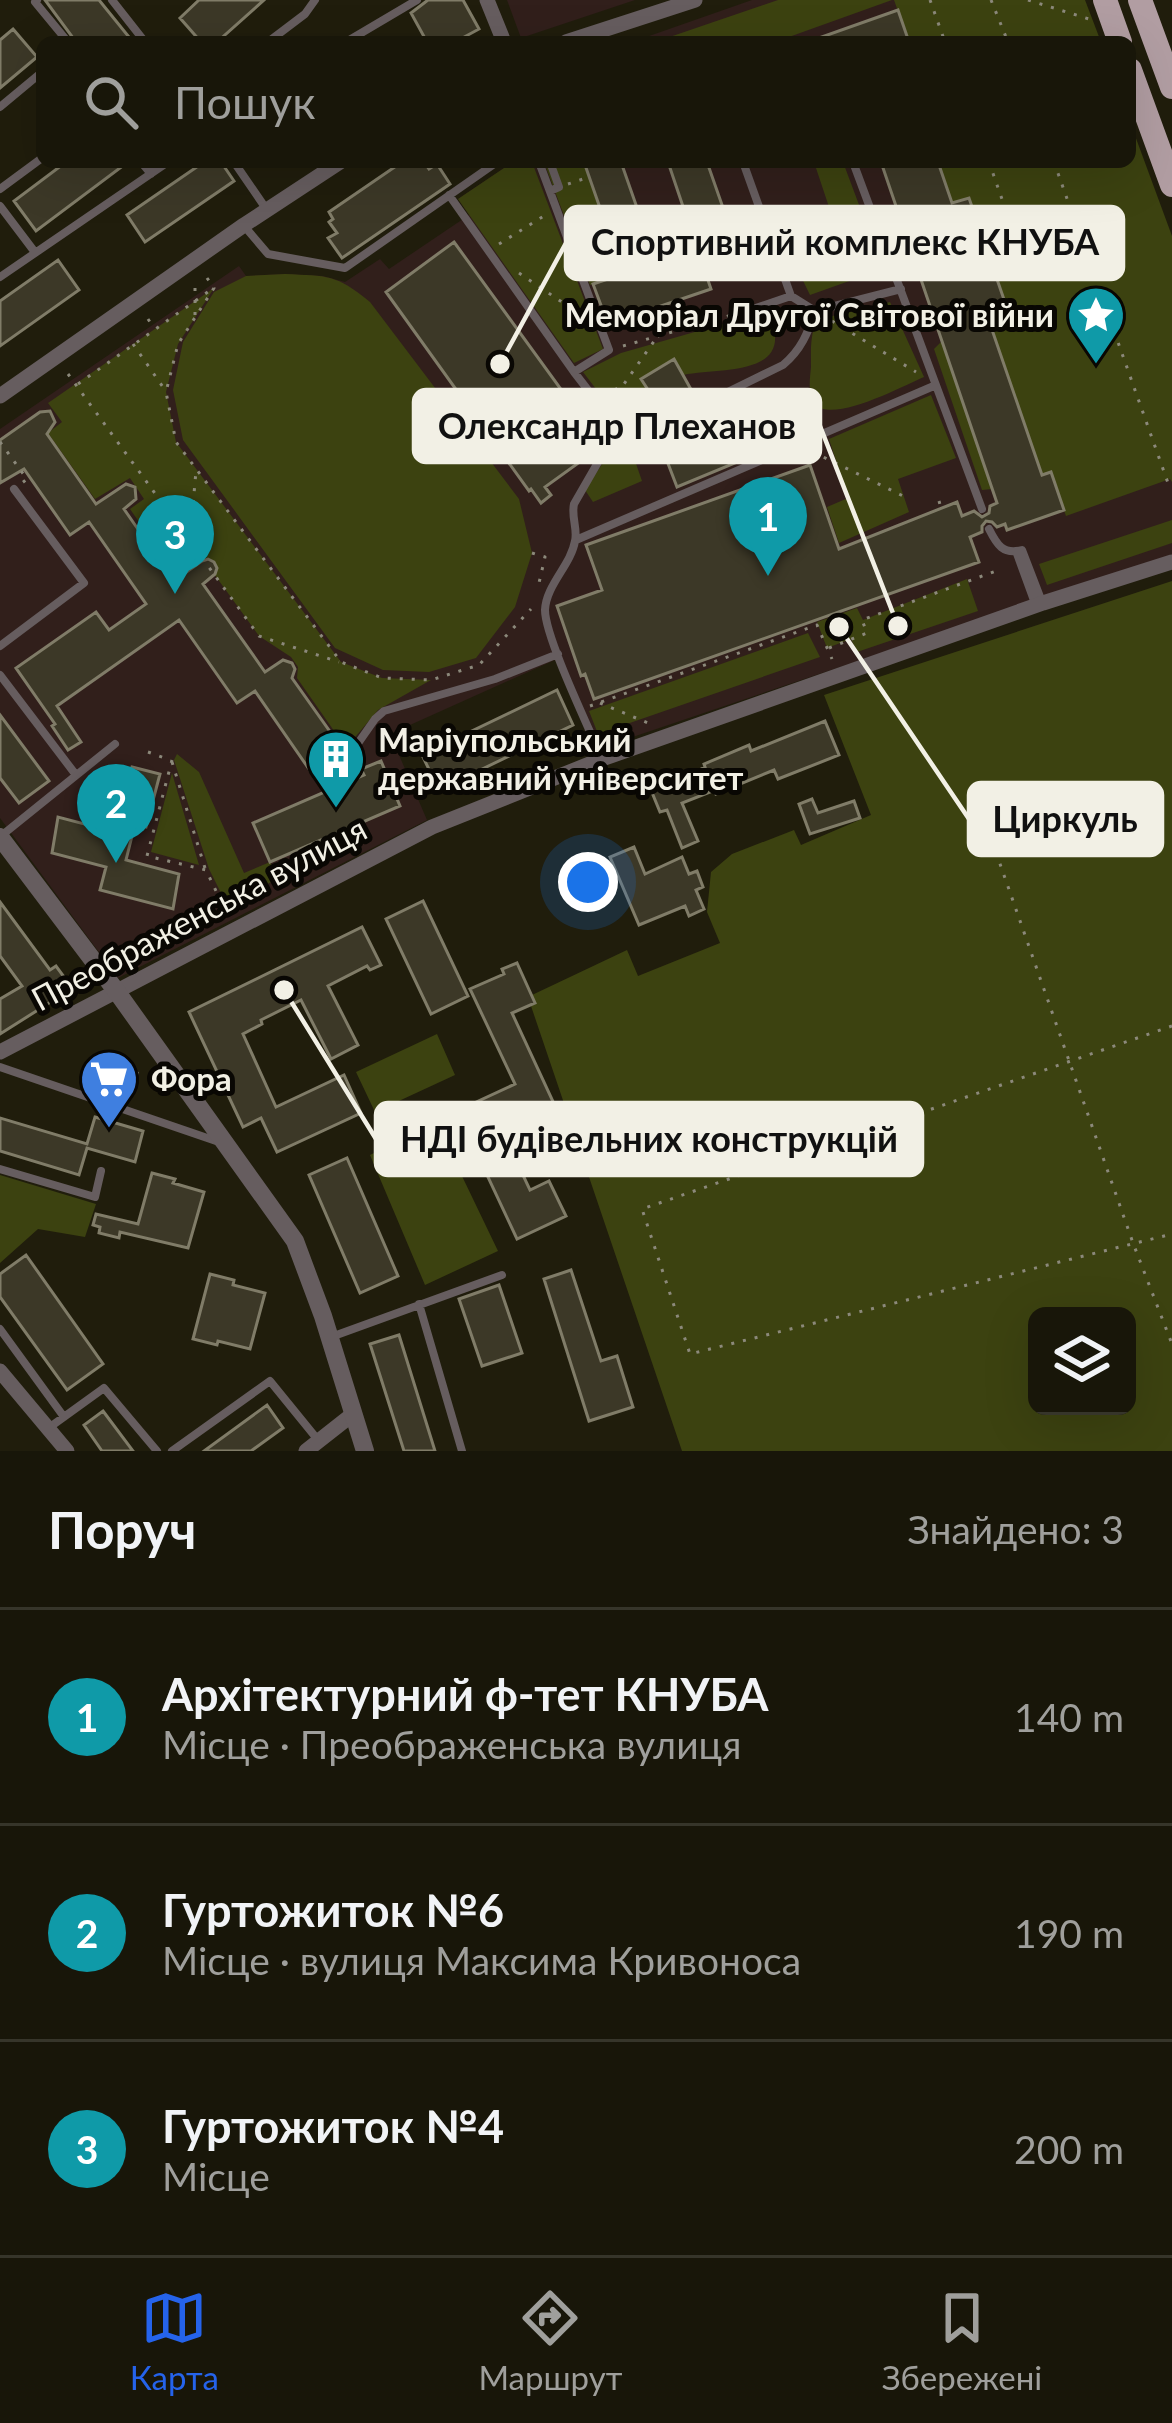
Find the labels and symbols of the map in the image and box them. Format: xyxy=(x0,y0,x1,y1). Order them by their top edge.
callout: Спортивний комплекс КНУБА xyxy=(566,207,1123,279)
text: Спортивний комплекс КНУБА xyxy=(591,219,1100,263)
place icon: Меморіал Другої Світової війни xyxy=(1065,284,1127,366)
place label: Меморіал Другої Світової війни xyxy=(564,294,1054,334)
callout: Олександр Плеханов xyxy=(414,390,820,462)
text: Олександр Плеханов xyxy=(438,403,796,447)
pin: 1 xyxy=(729,477,807,576)
pin: 3 xyxy=(136,495,214,594)
place label: Маріупольський державний університет xyxy=(378,719,744,797)
building icon: Маріупольський державний університет xyxy=(305,728,367,810)
pin: 2 xyxy=(77,764,155,863)
callout: Циркуль xyxy=(969,783,1162,855)
text: Циркуль xyxy=(992,796,1138,840)
street label: Преображенська вулиця xyxy=(24,808,373,1018)
your location xyxy=(558,852,618,912)
supermarket icon: Фора xyxy=(78,1048,140,1130)
place label: Фора xyxy=(151,1058,232,1098)
callout: НДІ будівельних конструкцій xyxy=(376,1103,922,1175)
text: НДІ будівельних конструкцій xyxy=(400,1116,898,1160)

